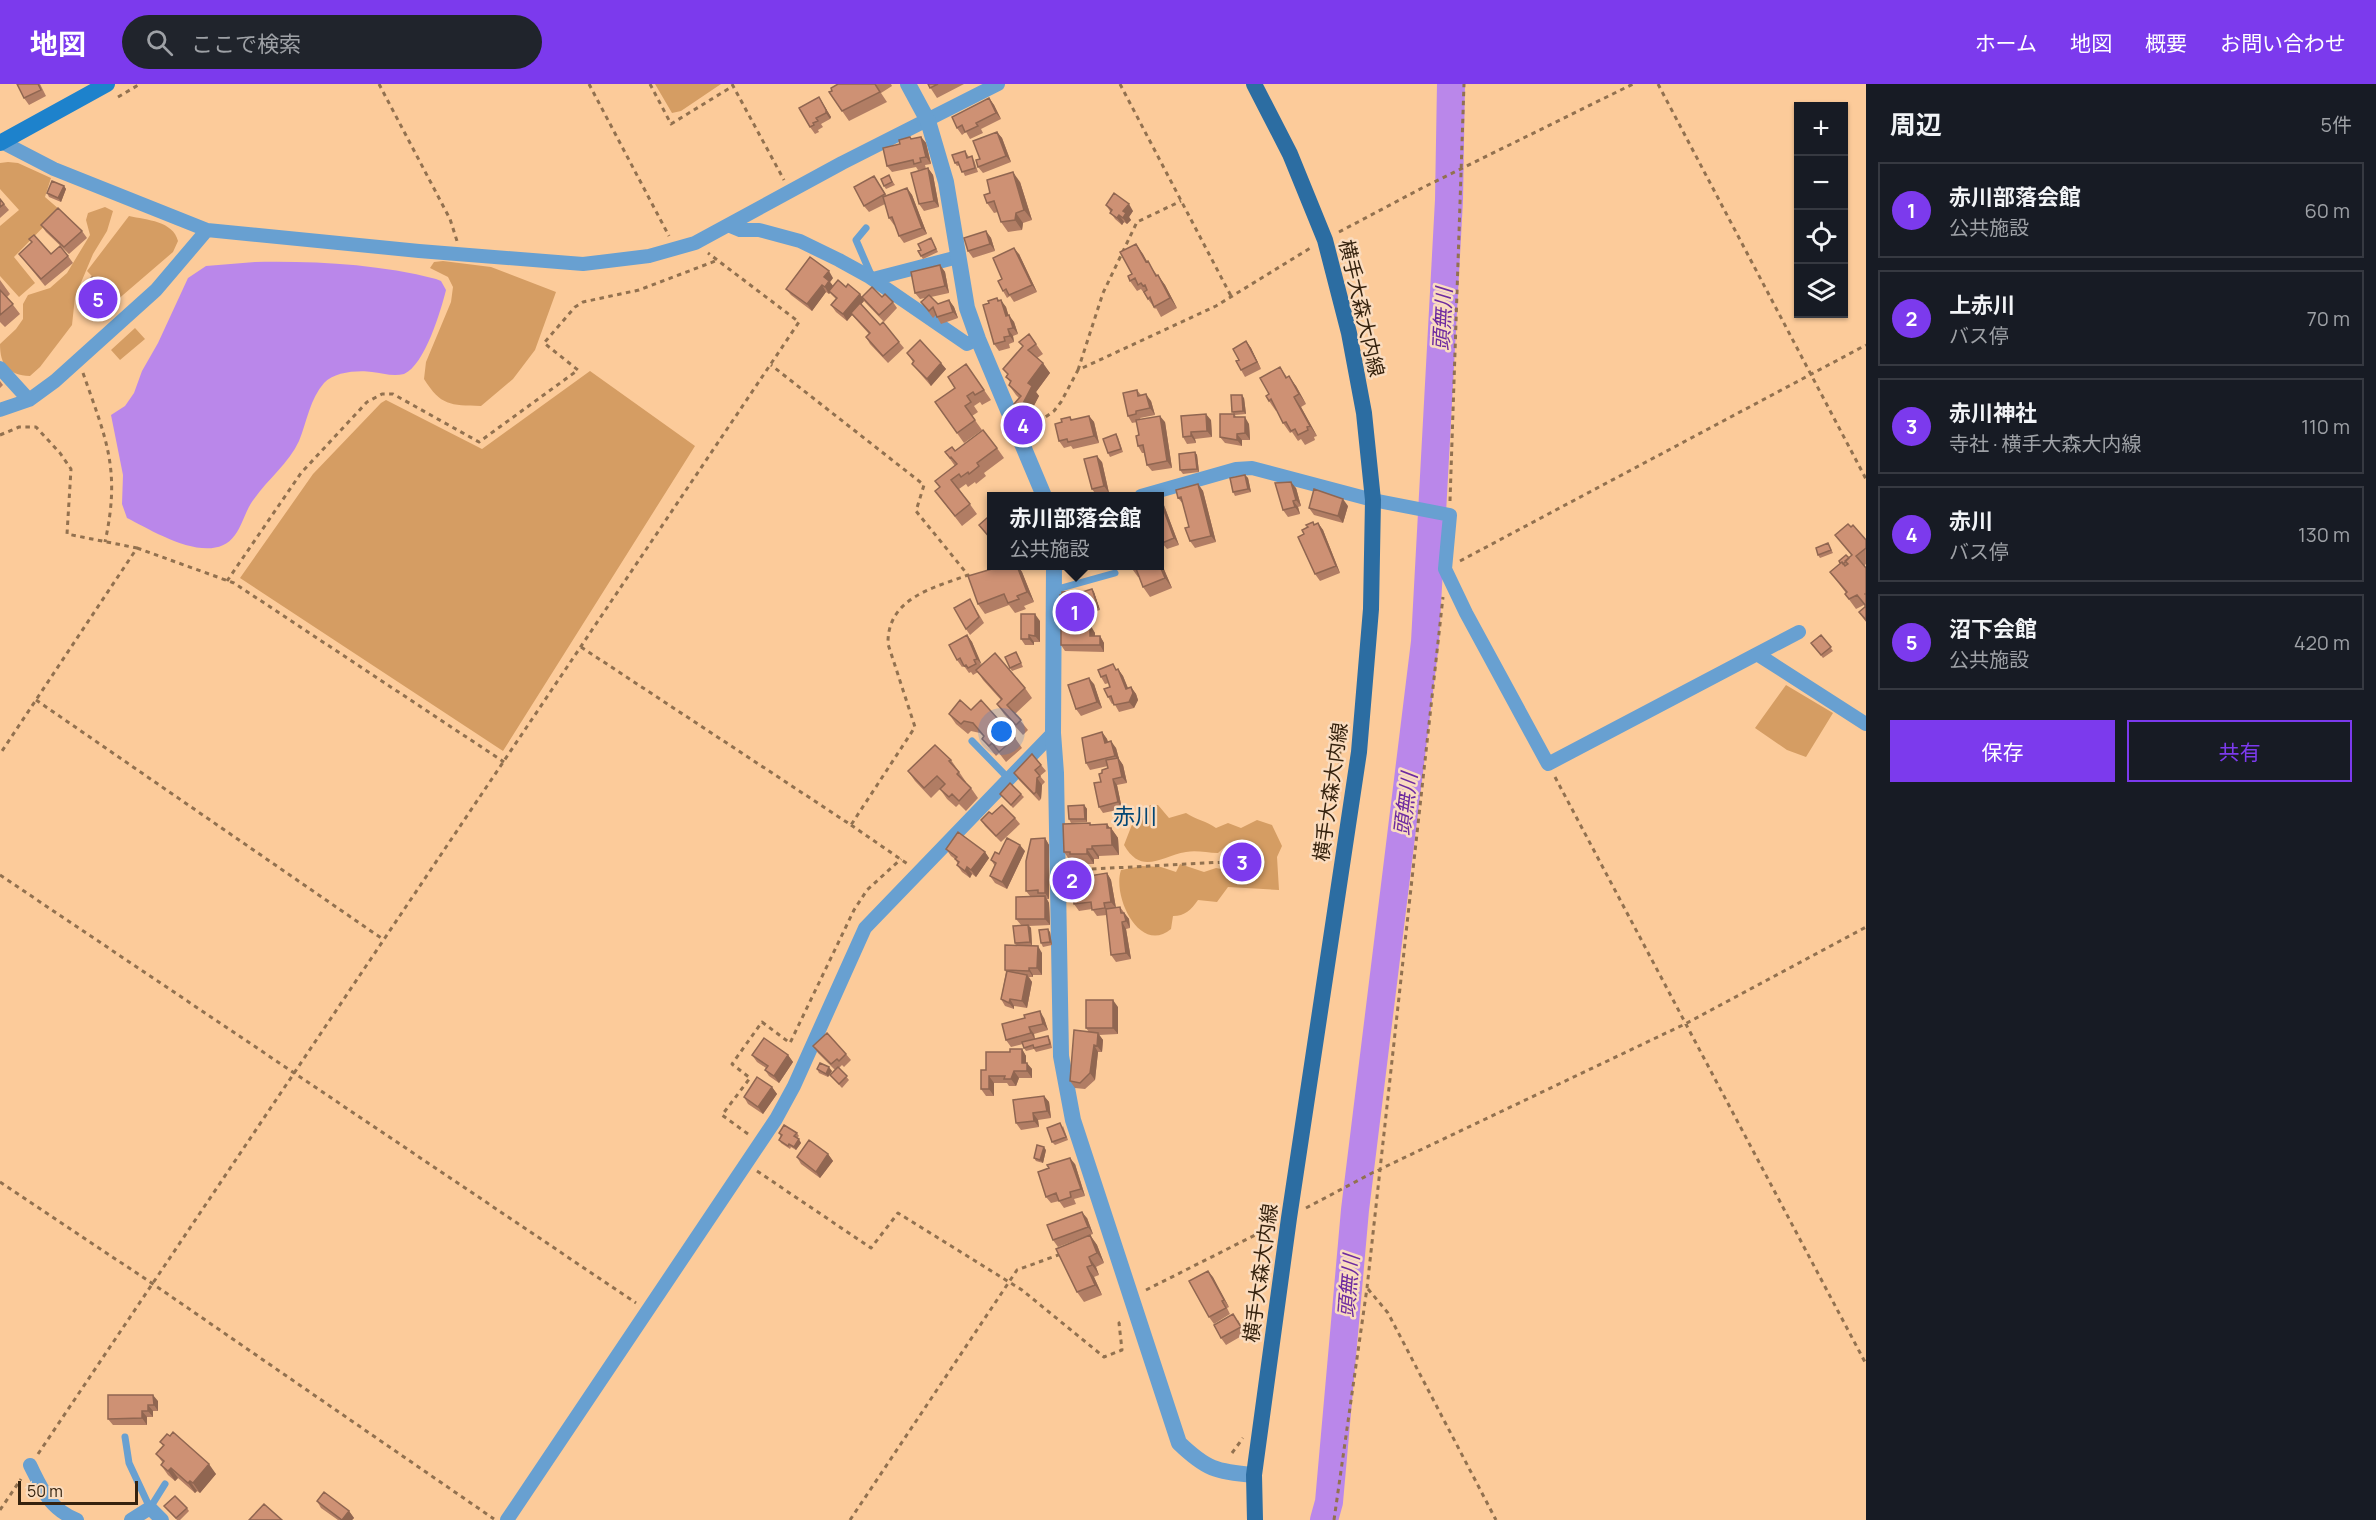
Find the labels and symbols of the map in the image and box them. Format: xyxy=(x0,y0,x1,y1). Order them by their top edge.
street label: 横手大森大内線 xyxy=(1333,237,1391,379)
pin: 5 xyxy=(78,276,118,322)
water label: 頭無川 xyxy=(1426,285,1458,351)
pin: 4 xyxy=(1004,402,1042,448)
pin: 1 xyxy=(1056,590,1094,634)
your location xyxy=(987,717,1016,746)
street label: 横手大森大内線 xyxy=(1307,721,1353,863)
water label: 頭無川 xyxy=(1387,769,1423,837)
district label: 赤川 xyxy=(1113,801,1157,831)
pin: 3 xyxy=(1222,840,1262,884)
pin: 2 xyxy=(1052,858,1092,902)
street label: 横手大森大内線 xyxy=(1237,1202,1283,1344)
water label: 頭無川 xyxy=(1331,1251,1365,1319)
scale bar xyxy=(18,1478,138,1506)

